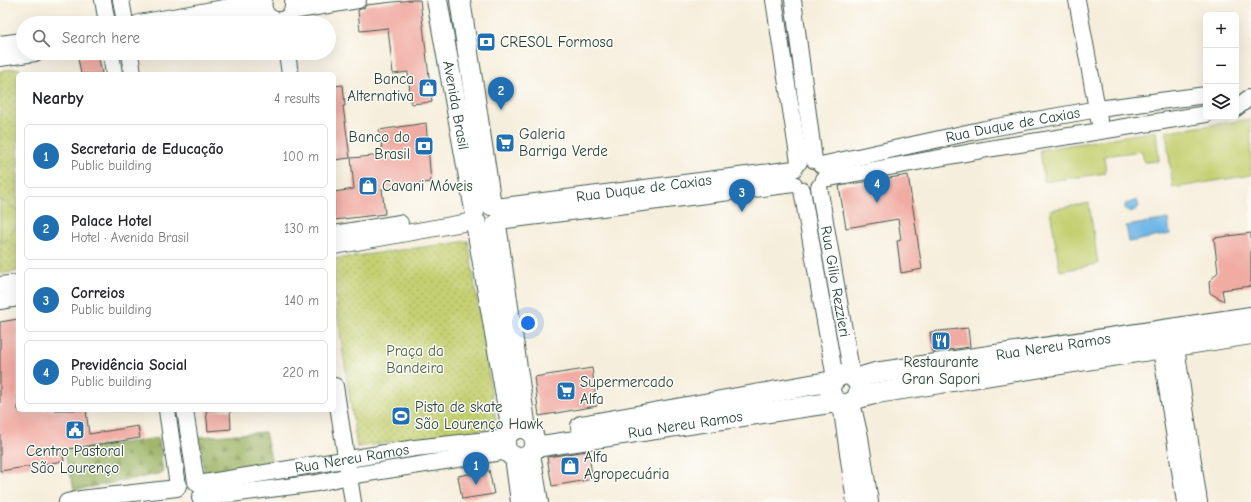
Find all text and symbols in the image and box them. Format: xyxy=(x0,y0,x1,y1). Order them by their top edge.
map controls xyxy=(1203,12,1239,120)
button: + xyxy=(1203,12,1239,48)
search box xyxy=(16,16,336,60)
icon: search xyxy=(30,27,52,49)
text: Search here xyxy=(62,29,140,47)
bank icon: CRESOL Formosa xyxy=(475,31,497,53)
place label: CRESOL Formosa xyxy=(500,33,614,51)
button: − xyxy=(1203,48,1239,84)
street label: Avenida Brasil xyxy=(439,59,473,151)
place label: Banca Alternativa xyxy=(347,70,414,105)
shop icon: Banca Alternativa xyxy=(417,77,439,99)
pin: 2 xyxy=(488,77,514,110)
button: layers xyxy=(1203,84,1239,120)
text: Nearby xyxy=(32,89,83,108)
text: 4 results xyxy=(274,91,320,106)
street label: Rua Duque de Caxias xyxy=(944,103,1081,146)
place label: Galeria Barriga Verde xyxy=(519,125,608,160)
place label: Banco do Brasil xyxy=(349,128,410,163)
supermarket icon: Galeria Barriga Verde xyxy=(494,132,516,154)
bank icon: Banco do Brasil xyxy=(413,135,435,157)
text: Secretaria de Educação xyxy=(71,140,224,158)
text: 1 xyxy=(43,149,49,164)
text: 100 m xyxy=(283,149,319,164)
text: Public building xyxy=(71,158,152,173)
pin: 4 xyxy=(864,170,890,203)
street label: Rua Duque de Caxias xyxy=(575,171,713,206)
shop icon: Cavani Móveis xyxy=(357,175,379,197)
place label: Cavani Móveis xyxy=(382,177,473,195)
pin: 3 xyxy=(729,179,755,212)
text: Palace Hotel xyxy=(71,212,152,230)
text: 2 xyxy=(43,221,49,236)
text: 130 m xyxy=(284,221,319,236)
street label: Rua Gilio Rezzieri xyxy=(817,224,854,339)
text: Hotel · Avenida Brasil xyxy=(71,230,189,245)
text: Correios xyxy=(71,284,125,302)
text: 3 xyxy=(43,293,49,308)
text: 140 m xyxy=(285,293,319,308)
text: Public building xyxy=(71,302,152,317)
your location xyxy=(518,313,538,333)
street label: Rua Nereu Ramos xyxy=(995,329,1112,364)
restaurant icon: Restaurante Gran Sapori xyxy=(930,330,952,352)
park label: Praça da Bandeira xyxy=(386,342,444,377)
place label: Restaurante Gran Sapori xyxy=(902,353,980,388)
text: Previdência Social xyxy=(71,356,187,374)
text: 4 xyxy=(43,365,49,380)
text: 220 m xyxy=(282,365,319,380)
place label: Supermercado Alfa xyxy=(580,373,674,408)
text: Public building xyxy=(71,374,152,389)
supermarket icon: Supermercado Alfa xyxy=(555,380,577,402)
place label: Pista de skate São Lourenço Hawk xyxy=(415,398,544,433)
sports icon: Pista de skate São Lourenço Hawk xyxy=(390,405,412,427)
street label: Rua Nereu Ramos xyxy=(627,407,744,442)
public building icon: Centro Pastoral São Lourenço xyxy=(64,419,86,441)
street label: Rua Nereu Ramos xyxy=(293,440,410,477)
place label: Centro Pastoral São Lourenço xyxy=(26,442,124,477)
place label: Alfa Agropecuária xyxy=(584,448,670,483)
pin: 1 xyxy=(463,452,489,485)
shop icon: Alfa Agropecuária xyxy=(559,455,581,477)

